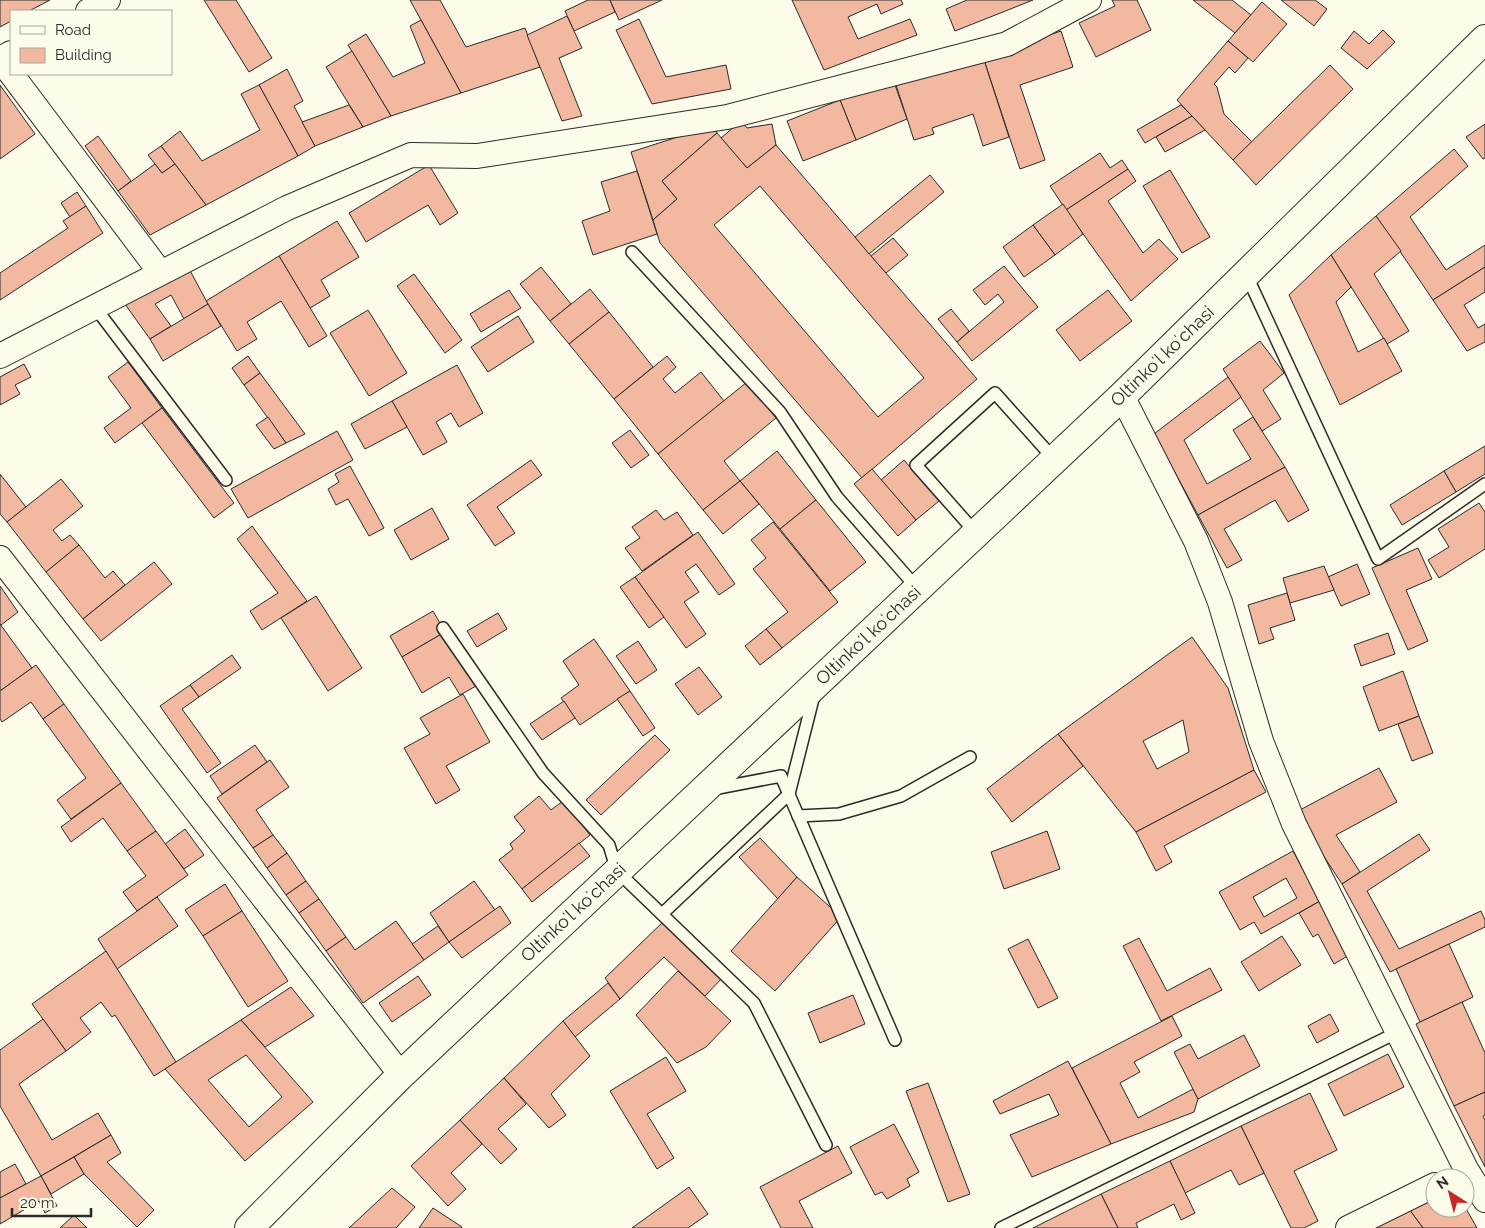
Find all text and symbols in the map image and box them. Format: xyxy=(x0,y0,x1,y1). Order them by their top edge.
legend xyxy=(10,10,172,75)
text: Road xyxy=(55,21,91,39)
text: Building xyxy=(55,46,112,64)
street label: Oltinkoʻl koʻchasi xyxy=(1106,301,1218,411)
street label: Oltinkoʻl koʻchasi xyxy=(811,581,925,689)
street label: Oltinkoʻl koʻchasi xyxy=(516,858,630,966)
north arrow xyxy=(1425,1168,1475,1218)
text: N xyxy=(1433,1173,1451,1192)
scale bar xyxy=(12,1186,91,1218)
text: 20 m xyxy=(20,1194,55,1212)

